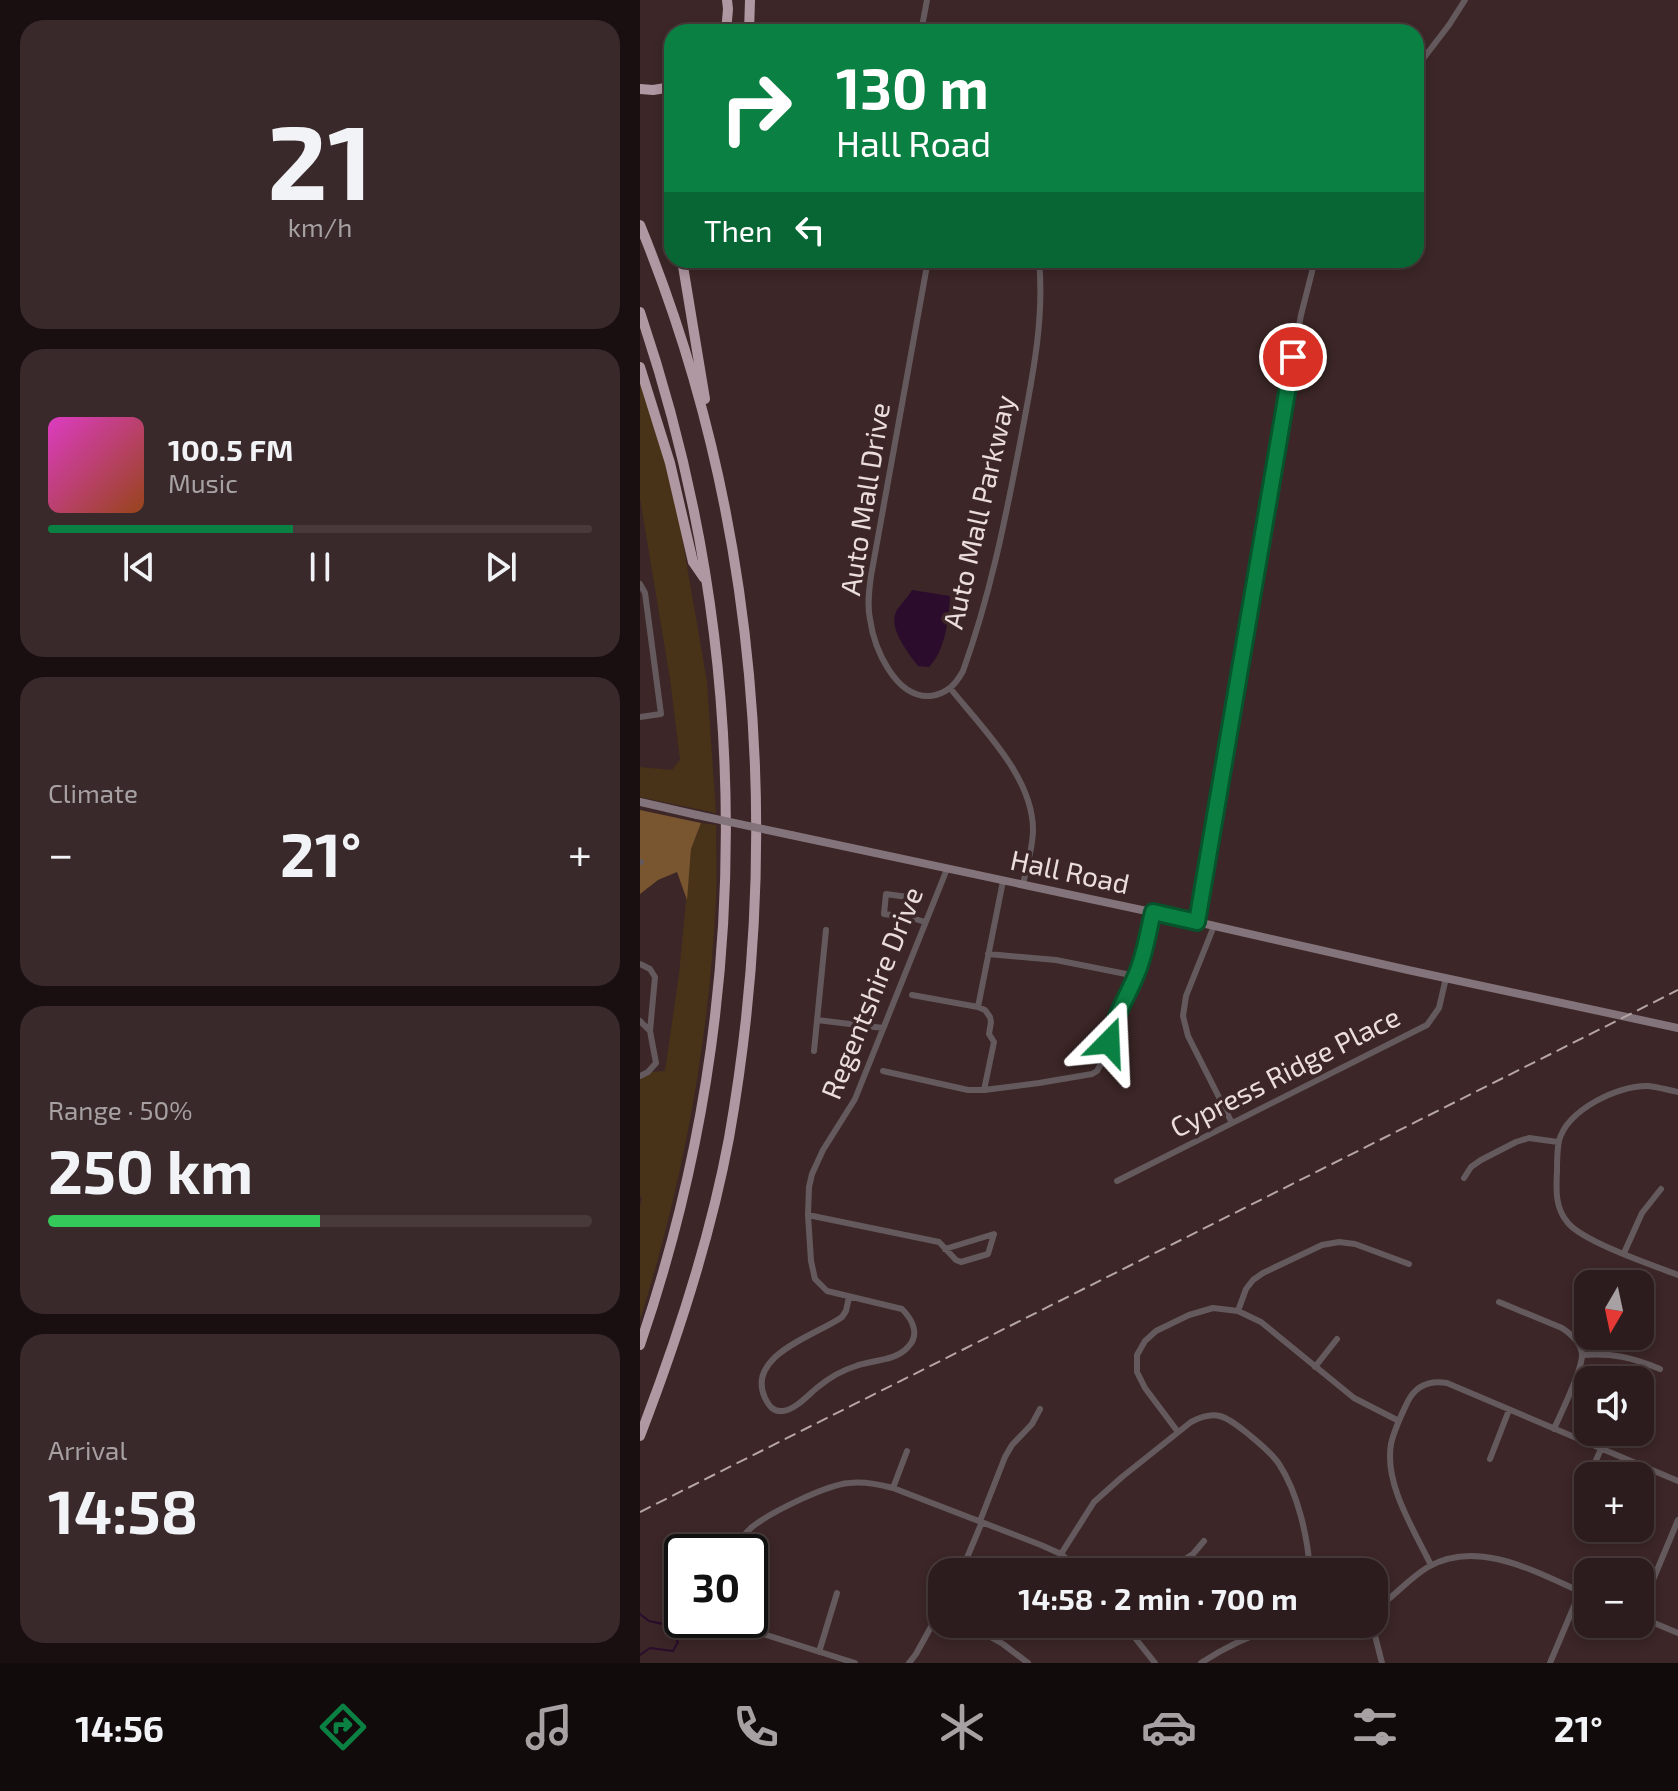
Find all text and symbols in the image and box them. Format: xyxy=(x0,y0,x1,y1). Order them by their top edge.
text: 130 m xyxy=(836,53,989,120)
icon: right xyxy=(704,56,808,160)
text: 21 xyxy=(267,96,373,221)
text: Hall Road xyxy=(836,121,991,164)
icon: left xyxy=(788,208,832,252)
text: km/h xyxy=(288,211,352,242)
text: Then xyxy=(704,212,772,248)
pin xyxy=(1259,323,1327,391)
icon: arrive xyxy=(1271,335,1315,379)
street label: Auto Mall Parkway xyxy=(935,391,1021,632)
street label: Auto Mall Drive xyxy=(832,400,896,598)
text: 100.5 FM xyxy=(168,431,293,467)
text: Music xyxy=(168,467,238,498)
icon: previous xyxy=(117,545,161,589)
icon: pause xyxy=(298,545,342,589)
icon: next xyxy=(479,545,523,589)
text: Climate xyxy=(48,777,138,808)
text: 21° xyxy=(280,817,361,889)
text: − xyxy=(48,826,74,879)
text: + xyxy=(568,826,592,879)
street label: Hall Road xyxy=(1008,842,1133,900)
street label: Regentshire Drive xyxy=(813,882,929,1104)
street label: Cypress Ridge Place xyxy=(1164,998,1405,1144)
position arrow xyxy=(1067,1000,1151,1084)
text: Range · 50% xyxy=(48,1094,192,1125)
text: 250 km xyxy=(48,1134,253,1206)
north arrow xyxy=(1574,1270,1654,1350)
map controls xyxy=(1574,1270,1654,1638)
button: sound xyxy=(1574,1366,1654,1446)
text: Arrival xyxy=(48,1434,127,1465)
button: + xyxy=(1574,1462,1654,1542)
text: 14:58 xyxy=(48,1474,198,1546)
speed limit sign: 30 xyxy=(664,1534,768,1638)
button: − xyxy=(1574,1558,1654,1638)
text: 14:58 · 2 min · 700 m xyxy=(1018,1580,1298,1616)
icon: directions xyxy=(315,1699,371,1755)
icon: music xyxy=(521,1699,577,1755)
icon: phone xyxy=(728,1699,784,1755)
icon: climate xyxy=(934,1699,990,1755)
icon: car xyxy=(1141,1699,1197,1755)
icon: filters xyxy=(1347,1699,1403,1755)
text: 14:56 xyxy=(75,1706,164,1749)
text: 21° xyxy=(1554,1706,1603,1749)

